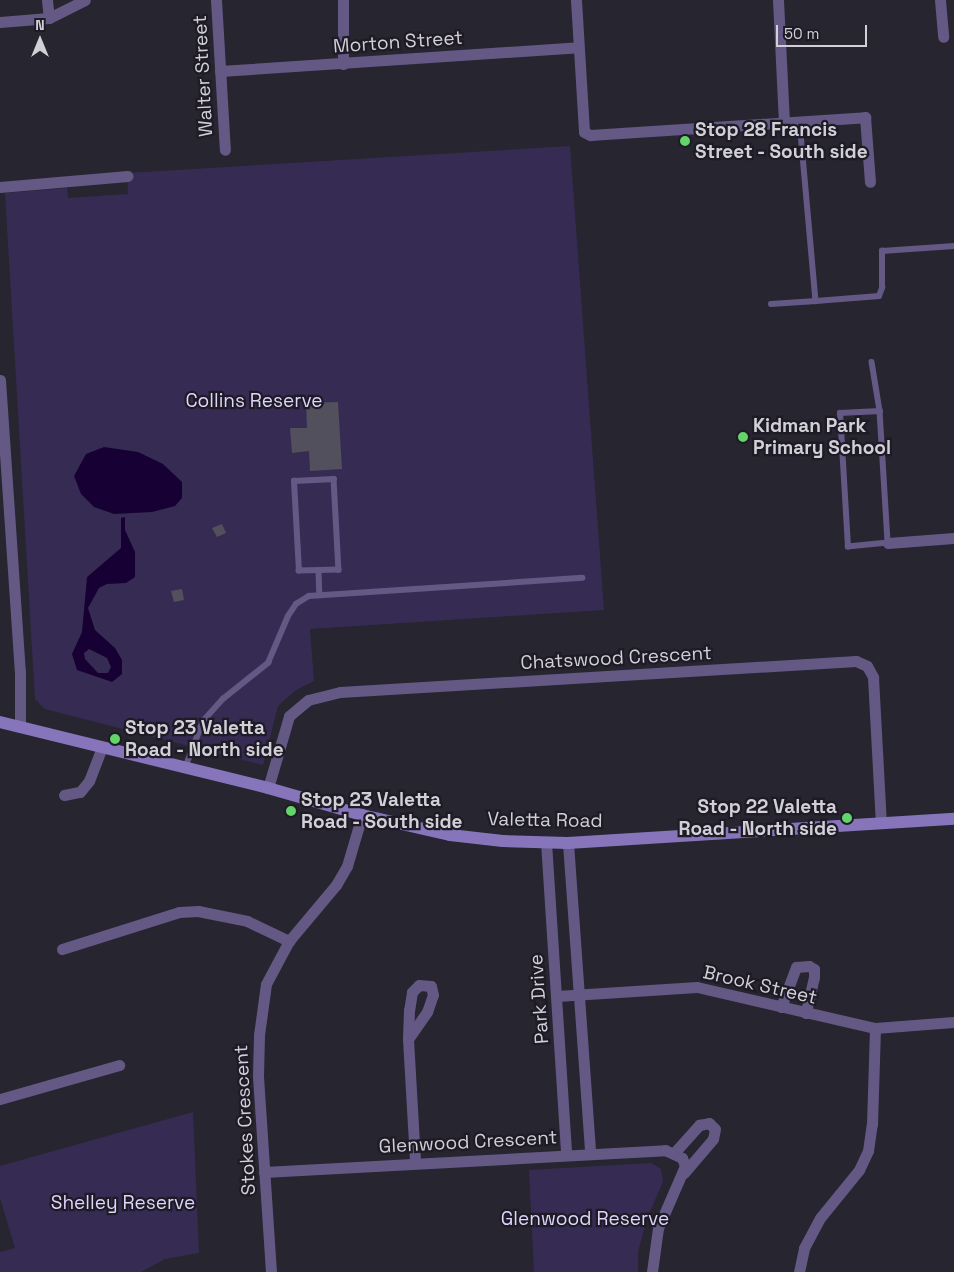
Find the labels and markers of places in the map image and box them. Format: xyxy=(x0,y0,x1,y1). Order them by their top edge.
place label: Stop 28 Francis Street - South side xyxy=(695,119,869,163)
marker: Stop 28 Francis Street - South side xyxy=(679,135,691,147)
place label: Kidman Park Primary School xyxy=(753,415,891,459)
marker: Kidman Park Primary School xyxy=(737,431,749,443)
place label: Stop 23 Valetta Road - North side xyxy=(125,717,285,761)
marker: Stop 23 Valetta Road - North side xyxy=(109,733,121,745)
place label: Stop 23 Valetta Road - South side xyxy=(301,789,464,833)
place label: Stop 22 Valetta Road - North side xyxy=(677,796,837,840)
marker: Stop 23 Valetta Road - South side xyxy=(285,805,297,817)
marker: Stop 22 Valetta Road - North side xyxy=(841,812,853,824)

